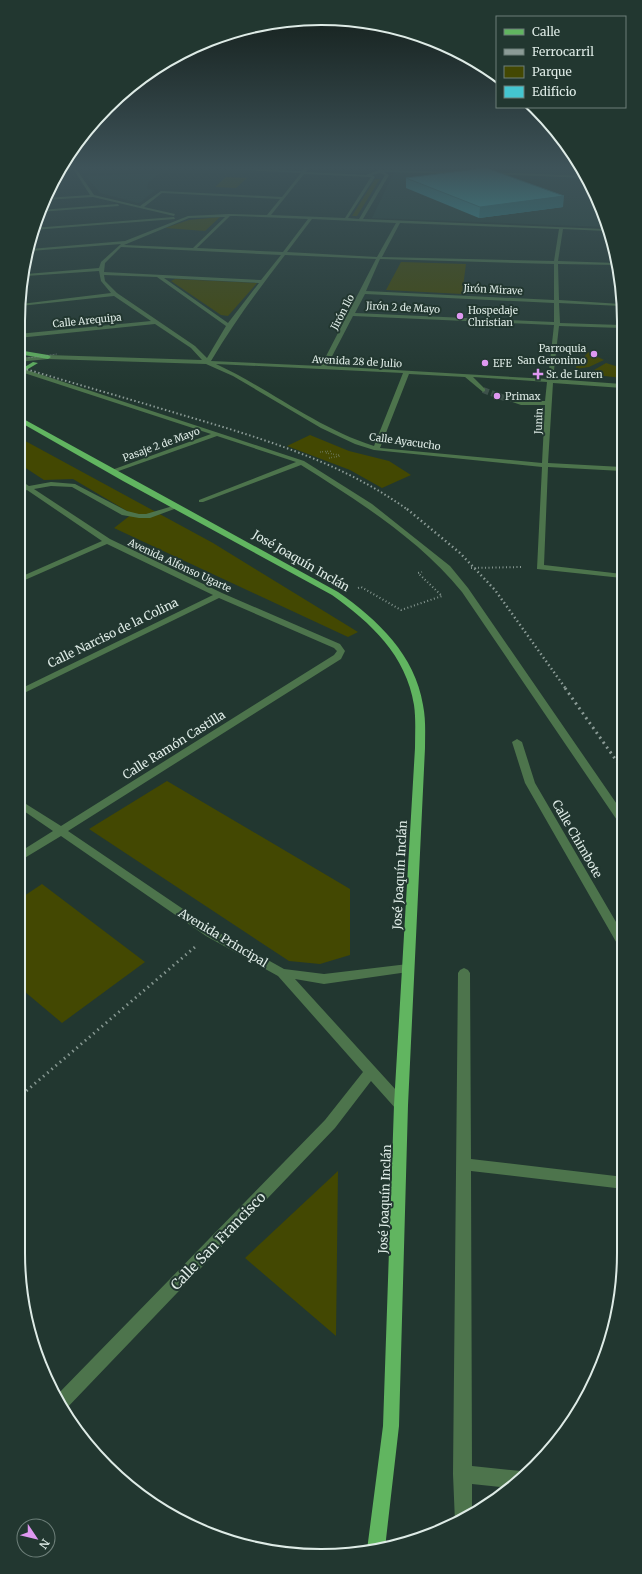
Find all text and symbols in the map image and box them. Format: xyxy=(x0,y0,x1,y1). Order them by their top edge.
legend xyxy=(496,16,626,108)
text: Calle xyxy=(532,24,560,39)
text: Ferrocarril xyxy=(532,44,594,59)
text: Parque xyxy=(532,64,572,79)
text: Edificio xyxy=(532,84,576,99)
street label: Jirón Mirave xyxy=(462,281,523,298)
street label: Jirón Ilo xyxy=(327,292,357,333)
street label: Jirón 2 de Mayo xyxy=(364,299,441,316)
place label: Hospedaje Christian xyxy=(468,304,518,329)
street label: Calle Arequipa xyxy=(52,310,123,331)
marker: Hospedaje Christian xyxy=(455,311,465,321)
place label: Parroquia San Geronimo xyxy=(517,342,587,367)
marker: Parroquia San Geronimo xyxy=(589,349,599,359)
street label: Avenida 28 de Julio xyxy=(310,353,403,370)
place label: EFE xyxy=(493,357,512,370)
marker: EFE xyxy=(480,358,490,368)
place label: Sr. de Luren xyxy=(546,368,603,381)
marker: Sr. de Luren xyxy=(533,369,543,379)
place label: Primax xyxy=(505,390,540,403)
marker: Primax xyxy=(492,391,502,401)
street label: Junin xyxy=(532,407,545,435)
street label: Pasaje 2 de Mayo xyxy=(121,424,202,464)
street label: Calle Ayacucho xyxy=(368,430,442,453)
street label: José Joaquín Inclán xyxy=(249,526,352,594)
street label: Avenida Alfonso Ugarte xyxy=(125,535,233,595)
street label: Calle Narciso de la Colina xyxy=(45,594,181,671)
street label: Calle Ramón Castilla xyxy=(120,707,228,782)
street label: Calle Chimbote xyxy=(549,797,606,880)
street label: José Joaquín Inclán xyxy=(389,820,410,931)
street label: Avenida Principal xyxy=(175,904,271,970)
street label: José Joaquín Inclán xyxy=(375,1144,394,1255)
street label: Calle San Francisco xyxy=(167,1188,269,1294)
north arrow xyxy=(16,1518,56,1558)
text: N xyxy=(36,1536,52,1552)

